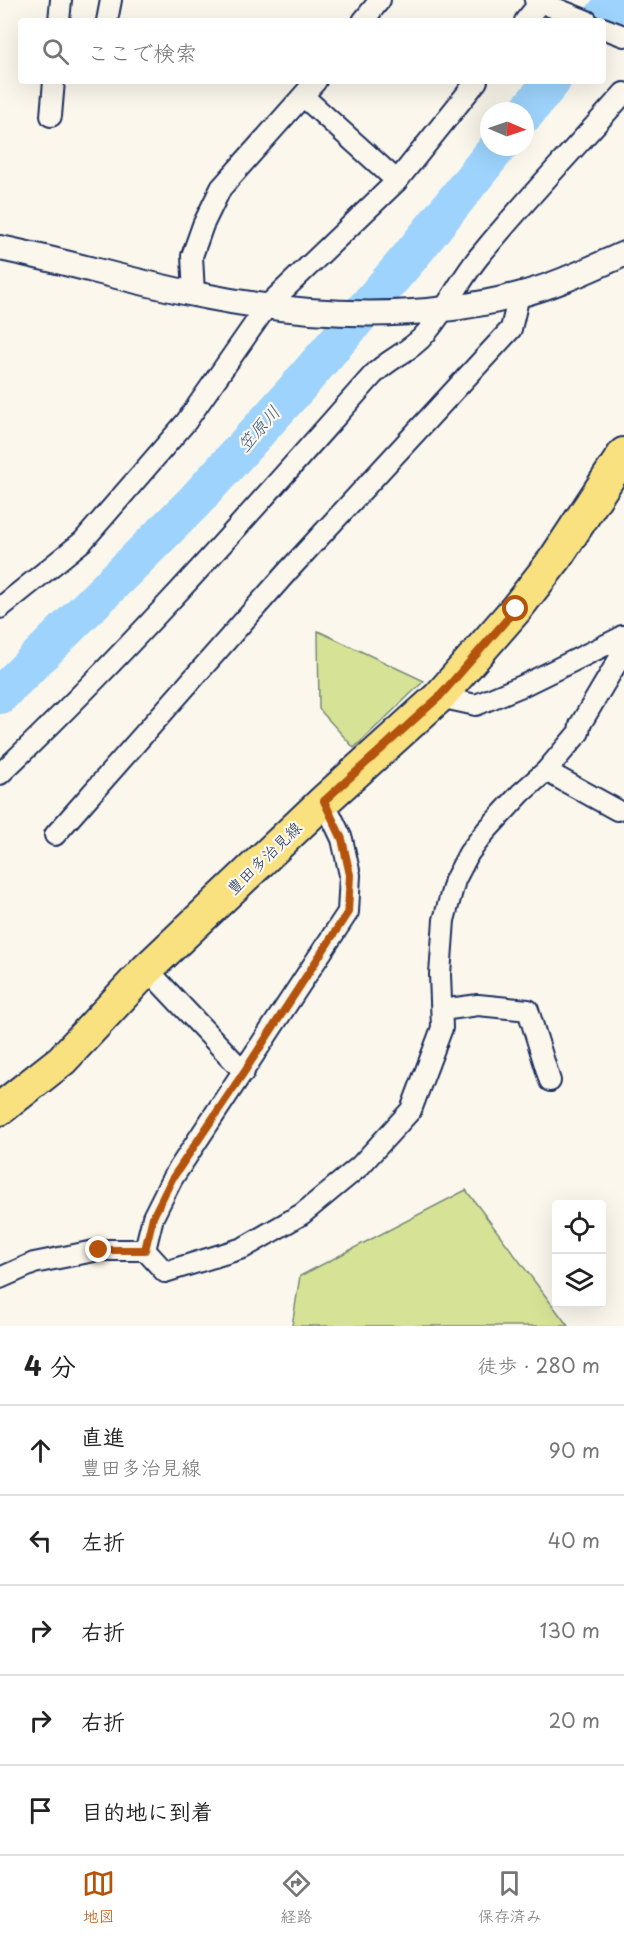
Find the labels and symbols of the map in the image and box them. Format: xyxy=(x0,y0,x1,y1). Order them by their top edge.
north arrow xyxy=(480,102,534,156)
water label: 笠原川 xyxy=(230,399,286,457)
route start xyxy=(502,595,528,621)
street label: 豊田多治見線 xyxy=(220,815,306,899)
route end xyxy=(85,1236,111,1262)

